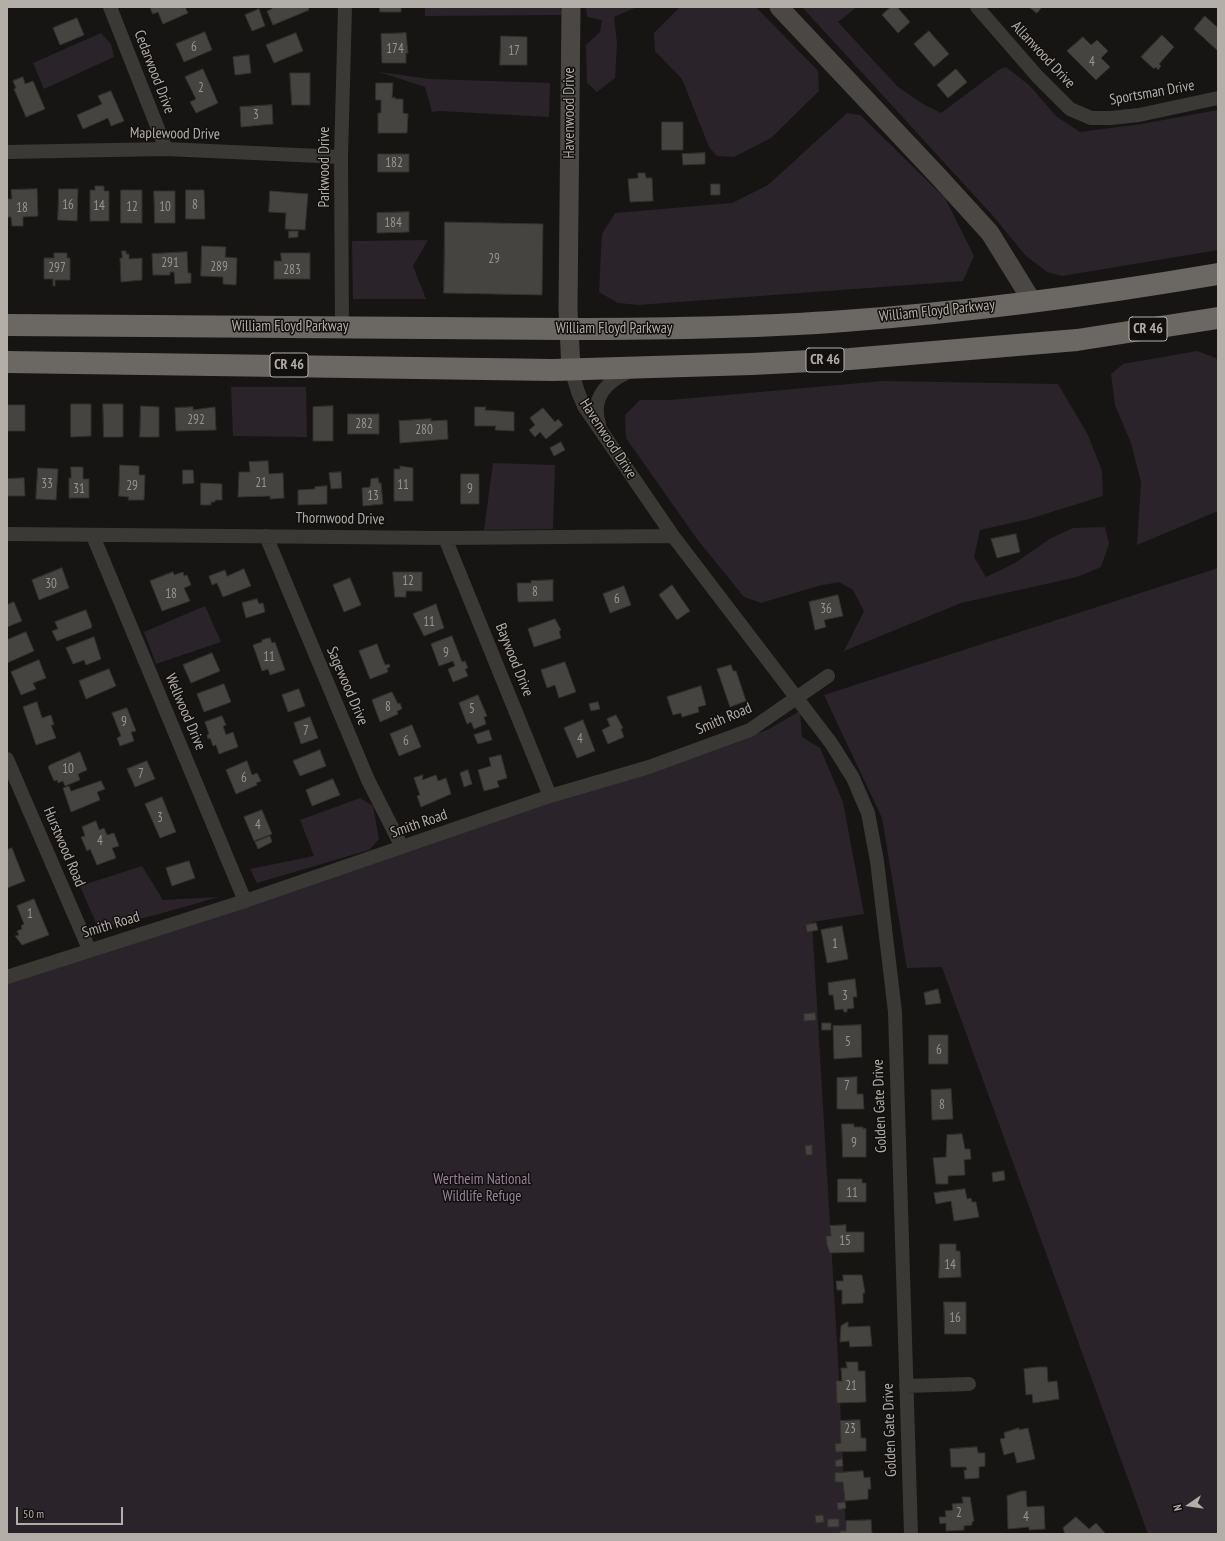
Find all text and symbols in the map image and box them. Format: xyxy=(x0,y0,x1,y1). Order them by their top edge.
street label: Allanwood Drive xyxy=(1007,18,1079,92)
street label: Cedarwood Drive xyxy=(130,28,178,116)
house number: 6 xyxy=(191,39,197,55)
house number: 174 xyxy=(386,41,404,57)
house number: 17 xyxy=(508,43,520,59)
house number: 4 xyxy=(1089,54,1095,70)
street label: Havenwood Drive xyxy=(561,67,579,159)
street label: Sportsman Drive xyxy=(1108,77,1196,109)
house number: 2 xyxy=(198,80,204,96)
house number: 3 xyxy=(253,107,259,123)
street label: Maplewood Drive xyxy=(130,124,220,144)
street label: Parkwood Drive xyxy=(316,127,334,207)
house number: 182 xyxy=(385,155,403,171)
house number: 16 xyxy=(62,197,74,213)
house number: 8 xyxy=(192,197,198,213)
house number: 14 xyxy=(93,198,105,214)
house number: 12 xyxy=(126,199,138,215)
house number: 10 xyxy=(159,199,171,215)
house number: 18 xyxy=(16,200,28,216)
house number: 184 xyxy=(384,215,402,231)
house number: 29 xyxy=(488,251,500,267)
house number: 291 xyxy=(161,255,179,271)
house number: 289 xyxy=(210,259,228,275)
house number: 297 xyxy=(48,260,66,276)
house number: 283 xyxy=(283,262,301,278)
street label: William Floyd Parkway xyxy=(878,296,996,326)
road number: CR 46 xyxy=(1129,317,1167,341)
street label: William Floyd Parkway xyxy=(232,318,348,336)
street label: William Floyd Parkway xyxy=(556,320,672,338)
road number: CR 46 xyxy=(806,348,844,372)
road number: CR 46 xyxy=(270,353,308,377)
street label: Havenwood Drive xyxy=(576,396,640,482)
house number: 292 xyxy=(187,412,205,428)
house number: 282 xyxy=(355,416,373,432)
house number: 280 xyxy=(415,422,433,438)
house number: 21 xyxy=(255,475,267,491)
house number: 33 xyxy=(41,476,53,492)
house number: 11 xyxy=(397,477,409,493)
house number: 29 xyxy=(126,478,138,494)
house number: 31 xyxy=(73,481,85,497)
house number: 9 xyxy=(467,481,473,497)
house number: 13 xyxy=(367,488,379,504)
street label: Thornwood Drive xyxy=(295,509,385,529)
house number: 12 xyxy=(402,573,414,589)
house number: 30 xyxy=(45,576,57,592)
house number: 8 xyxy=(532,584,538,600)
house number: 18 xyxy=(165,586,177,602)
house number: 6 xyxy=(614,591,620,607)
house number: 36 xyxy=(820,601,832,617)
house number: 11 xyxy=(423,614,435,630)
street label: Baywood Drive xyxy=(491,621,537,699)
street label: Sagewood Drive xyxy=(322,644,372,728)
house number: 9 xyxy=(443,645,449,661)
house number: 11 xyxy=(263,649,275,665)
street label: Wellwood Drive xyxy=(161,671,209,753)
house number: 8 xyxy=(385,699,391,715)
street label: Smith Road xyxy=(693,699,755,739)
house number: 5 xyxy=(469,701,475,717)
house number: 9 xyxy=(121,714,127,730)
house number: 7 xyxy=(303,723,309,739)
house number: 4 xyxy=(577,731,583,747)
house number: 6 xyxy=(403,733,409,749)
house number: 10 xyxy=(62,761,74,777)
house number: 7 xyxy=(138,766,144,782)
house number: 6 xyxy=(241,770,247,786)
street label: Hurstwood Road xyxy=(39,804,89,890)
street label: Smith Road xyxy=(388,806,450,842)
house number: 3 xyxy=(157,810,163,826)
house number: 4 xyxy=(255,817,261,833)
house number: 4 xyxy=(97,833,103,849)
house number: 1 xyxy=(27,906,33,922)
street label: Smith Road xyxy=(80,908,142,942)
house number: 1 xyxy=(832,936,838,952)
house number: 3 xyxy=(842,988,848,1004)
house number: 5 xyxy=(845,1034,851,1050)
house number: 6 xyxy=(936,1042,942,1058)
street label: Golden Gate Drive xyxy=(869,1059,891,1153)
house number: 7 xyxy=(844,1078,850,1094)
house number: 8 xyxy=(939,1097,945,1113)
house number: 9 xyxy=(851,1135,857,1151)
park label: Wertheim National Wildlife Refuge xyxy=(433,1171,531,1206)
house number: 11 xyxy=(846,1185,858,1201)
house number: 15 xyxy=(839,1233,851,1249)
house number: 14 xyxy=(944,1257,956,1273)
house number: 16 xyxy=(949,1310,961,1326)
house number: 21 xyxy=(845,1378,857,1394)
street label: Golden Gate Drive xyxy=(879,1383,901,1477)
house number: 23 xyxy=(844,1421,856,1437)
north arrow xyxy=(1169,1485,1209,1525)
scale bar xyxy=(18,1499,125,1525)
text: N xyxy=(1170,1503,1185,1512)
house number: 2 xyxy=(956,1505,962,1521)
text: 50 m xyxy=(23,1506,44,1521)
house number: 4 xyxy=(1023,1509,1029,1525)

